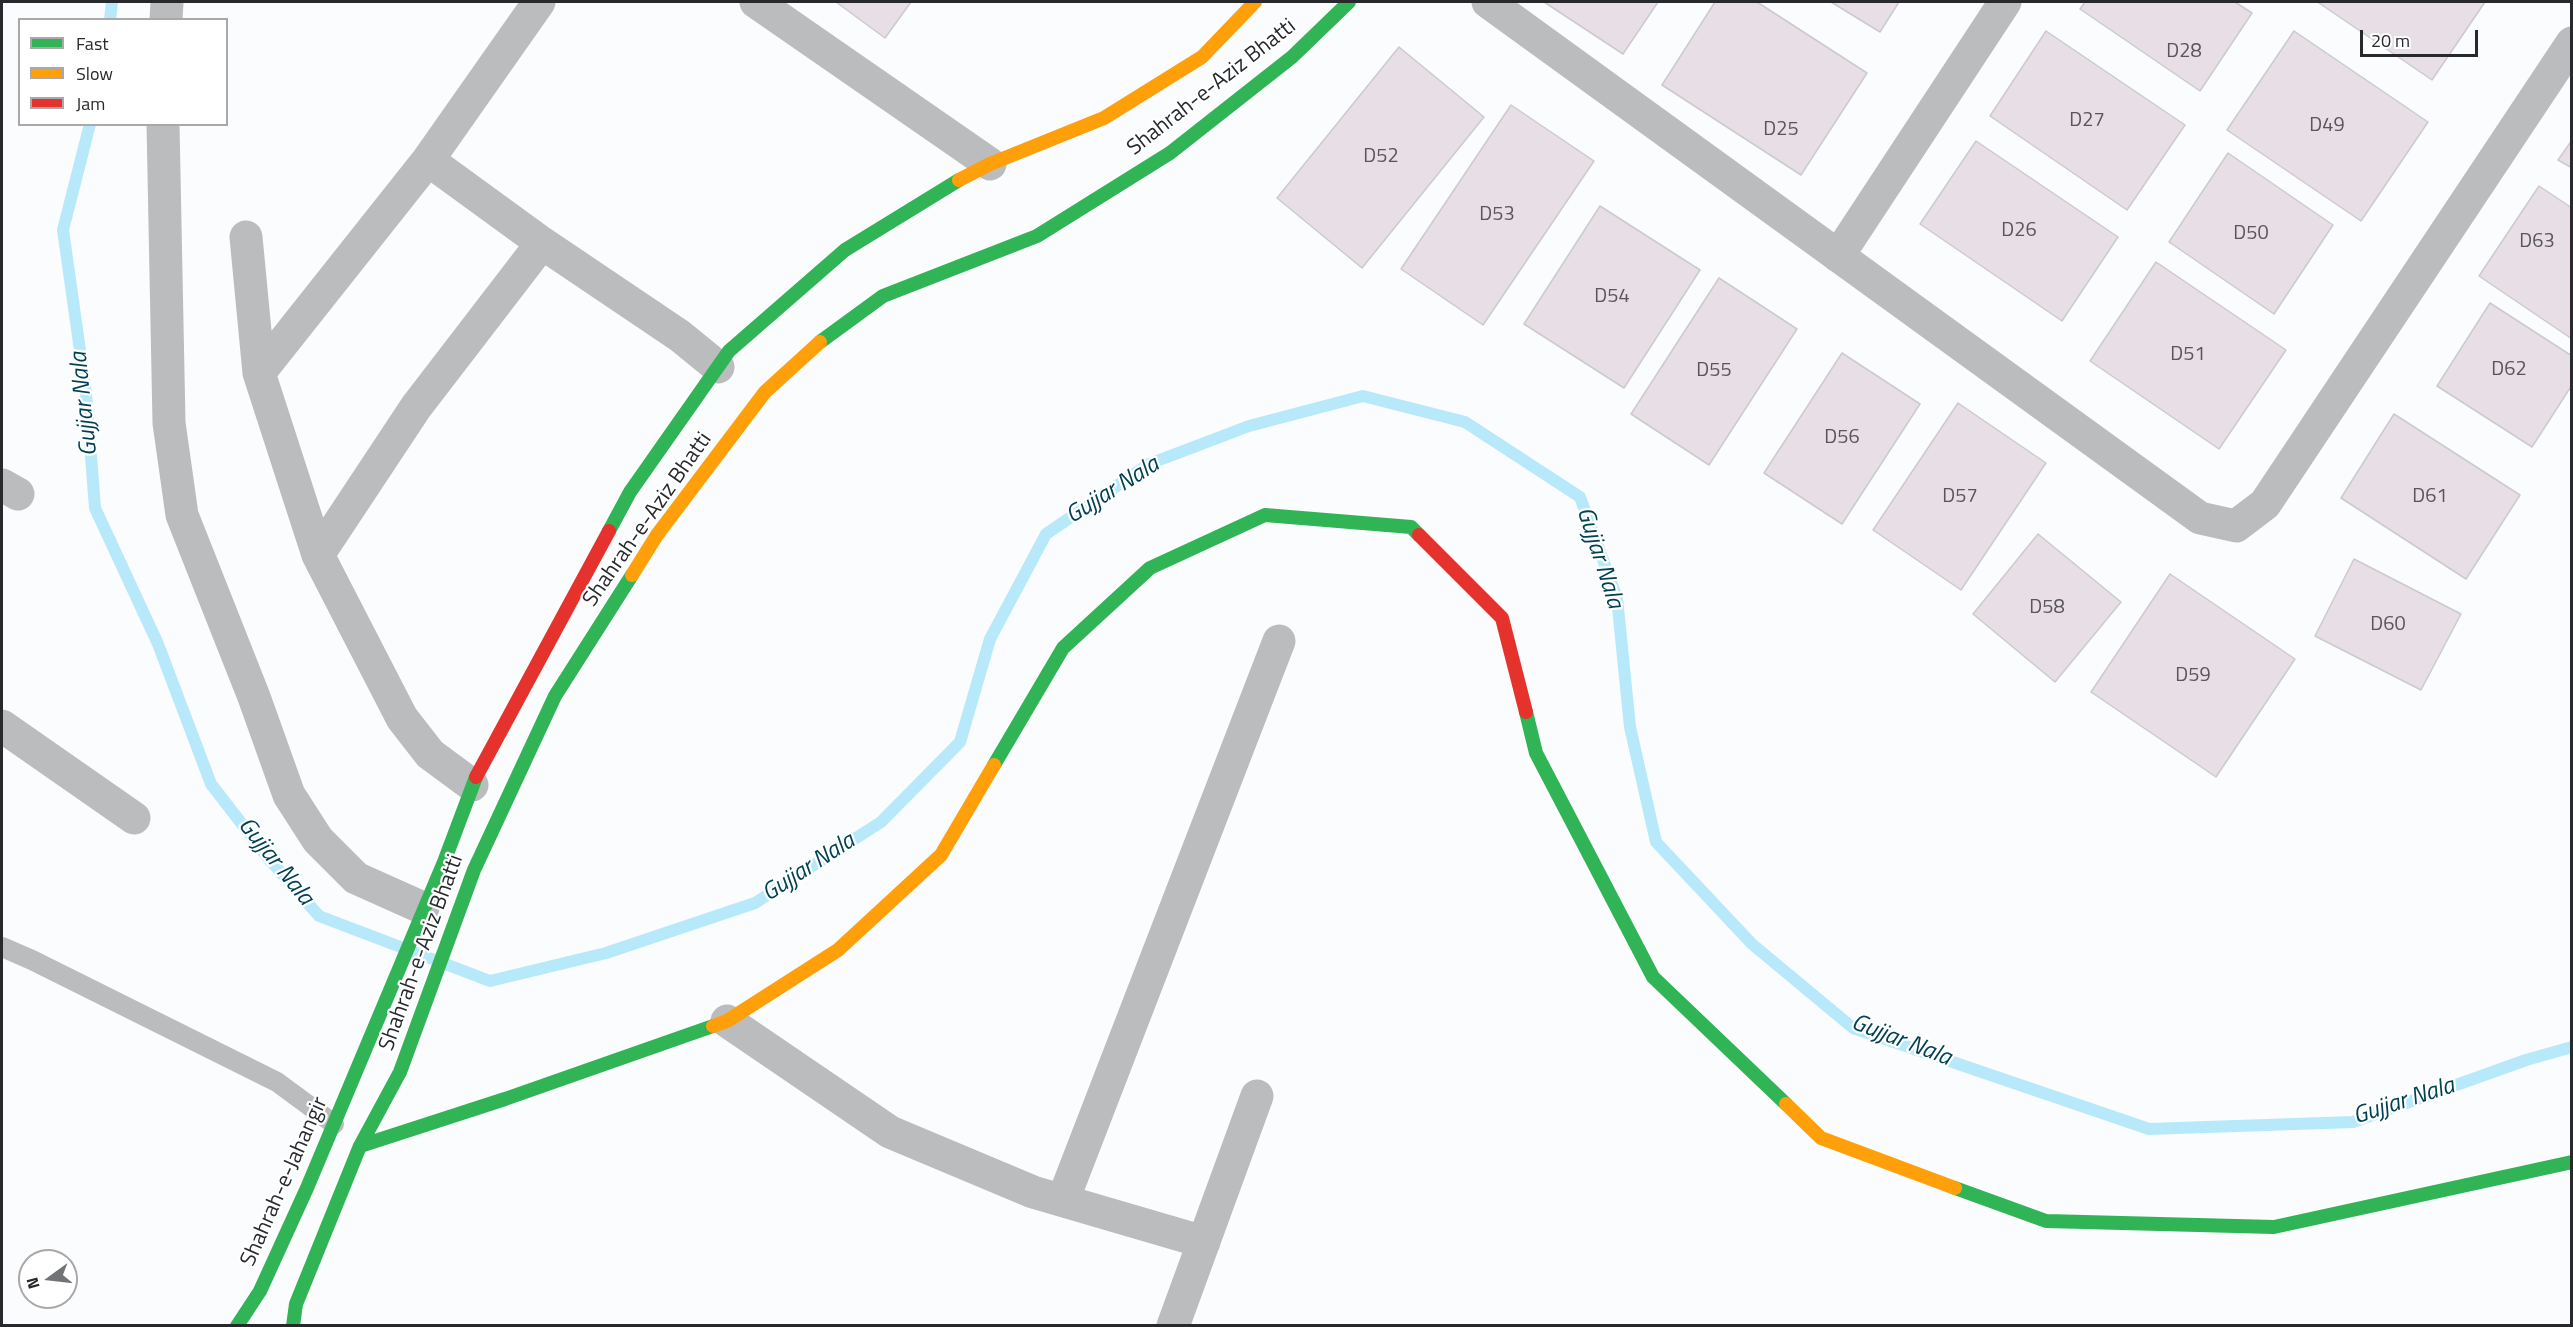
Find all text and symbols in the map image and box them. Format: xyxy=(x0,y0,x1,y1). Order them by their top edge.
street label: Shahrah-e-Aziz Bhatti xyxy=(1122,14,1302,162)
legend xyxy=(18,18,228,126)
scale bar xyxy=(2363,18,2482,56)
text: 20 m xyxy=(2371,27,2410,54)
text: Fast xyxy=(76,30,109,57)
house number: D28 xyxy=(2166,40,2202,64)
text: Slow xyxy=(76,60,113,87)
text: Jam xyxy=(76,90,105,117)
house number: D27 xyxy=(2069,109,2105,133)
house number: D49 xyxy=(2309,114,2345,138)
house number: D25 xyxy=(1763,118,1799,142)
house number: D52 xyxy=(1363,145,1399,169)
house number: D53 xyxy=(1479,203,1515,227)
house number: D26 xyxy=(2001,219,2037,243)
house number: D50 xyxy=(2233,222,2269,246)
house number: D63 xyxy=(2519,230,2555,254)
house number: D54 xyxy=(1594,285,1630,309)
house number: D51 xyxy=(2170,343,2206,367)
water label: Gujjar Nala xyxy=(65,350,105,458)
house number: D62 xyxy=(2491,358,2527,382)
house number: D55 xyxy=(1696,359,1732,383)
house number: D56 xyxy=(1824,426,1860,450)
street label: Shahrah-e-Aziz Bhatti xyxy=(578,428,718,612)
water label: Gujjar Nala xyxy=(1061,451,1165,531)
house number: D57 xyxy=(1942,485,1978,509)
house number: D61 xyxy=(2412,485,2448,509)
water label: Gujjar Nala xyxy=(1569,504,1629,612)
house number: D58 xyxy=(2029,596,2065,620)
house number: D60 xyxy=(2370,613,2406,637)
house number: D59 xyxy=(2175,664,2211,688)
water label: Gujjar Nala xyxy=(231,812,319,912)
water label: Gujjar Nala xyxy=(757,827,861,909)
street label: Shahrah-e-Aziz Bhatti xyxy=(374,851,470,1055)
water label: Gujjar Nala xyxy=(1847,1009,1955,1073)
water label: Gujjar Nala xyxy=(2350,1072,2458,1132)
street label: Shahrah-e-Jahangir xyxy=(236,1093,334,1271)
north arrow xyxy=(18,1249,78,1309)
text: N xyxy=(20,1275,46,1292)

